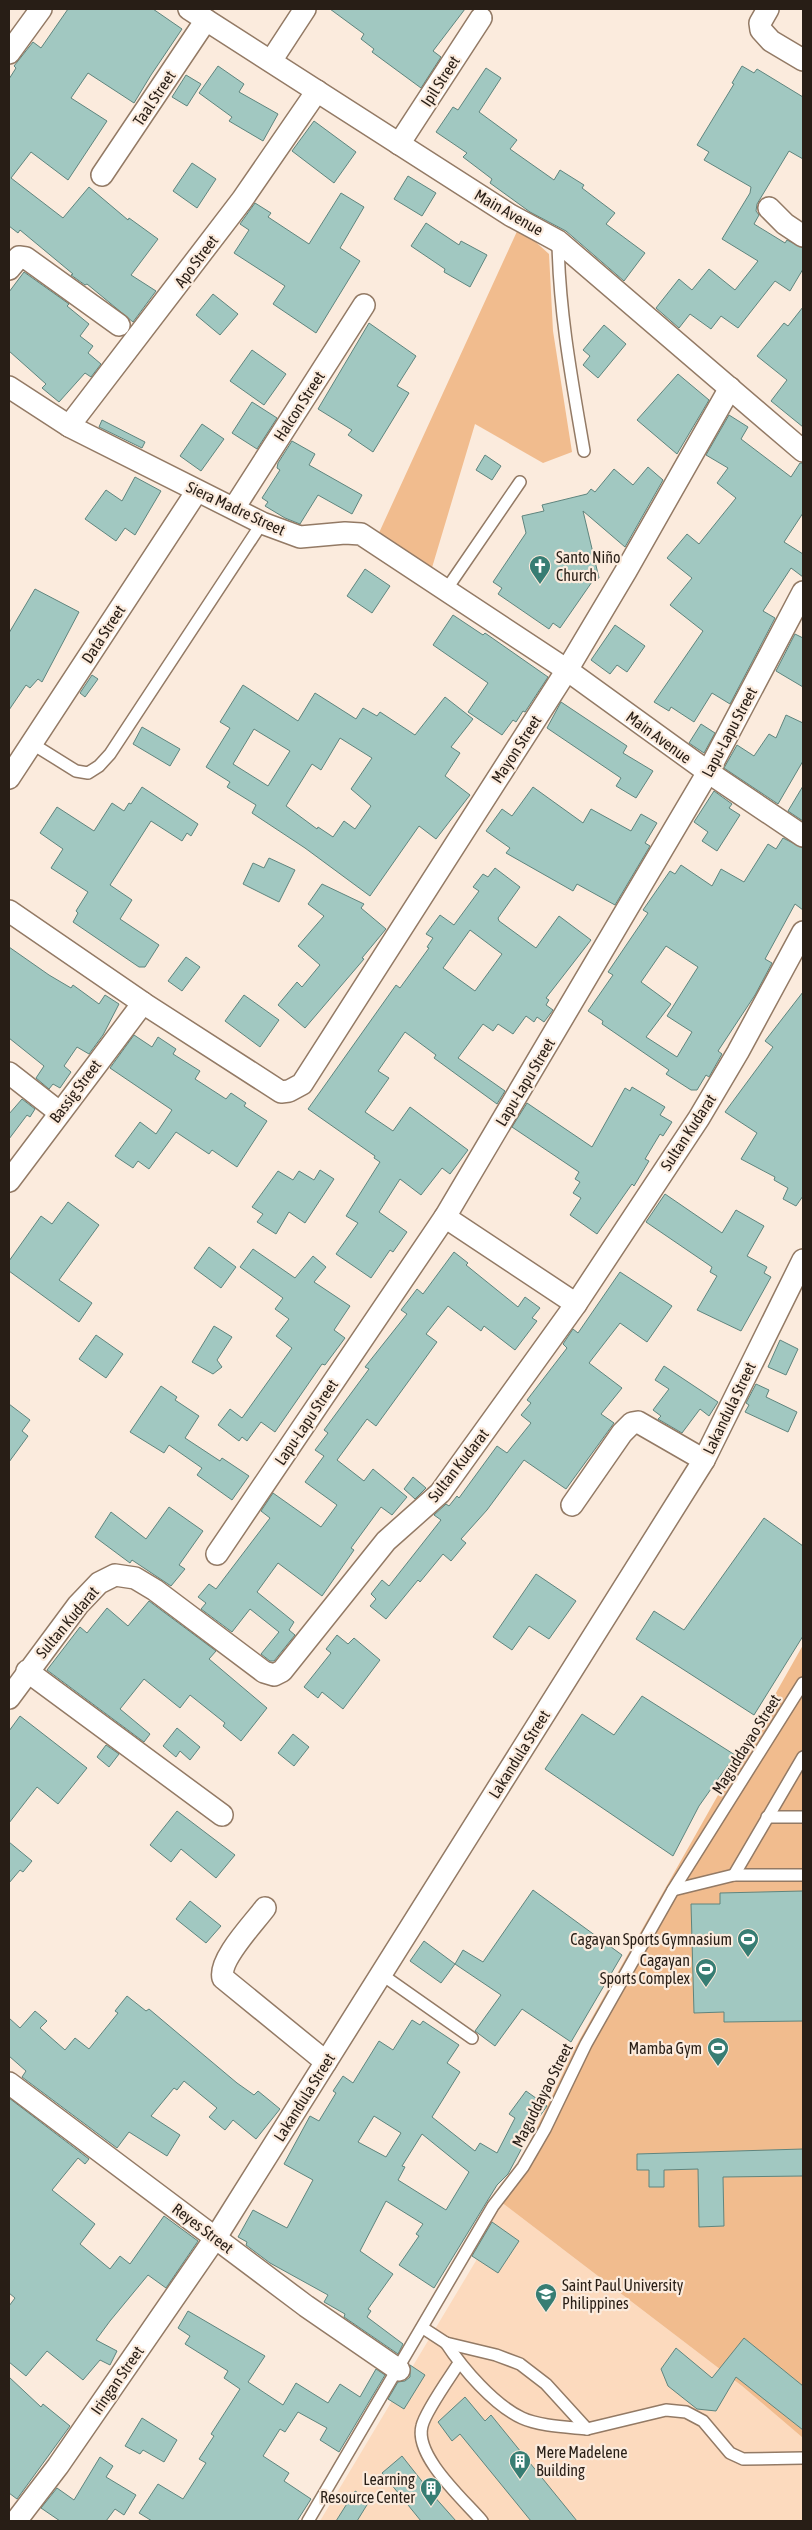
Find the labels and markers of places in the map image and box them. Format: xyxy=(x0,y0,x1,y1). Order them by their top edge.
place label: Santo Niño Church xyxy=(556,548,620,584)
church icon: Santo Niño Church xyxy=(528,554,552,585)
sports icon: Cagayan Sports Gymnasium xyxy=(736,1927,760,1958)
place label: Cagayan Sports Gymnasium xyxy=(570,1930,732,1949)
place label: Cagayan Sports Complex xyxy=(600,1951,691,1988)
sports icon: Cagayan Sports Complex xyxy=(694,1957,718,1988)
sports icon: Mamba Gym xyxy=(706,2036,730,2067)
place label: Mamba Gym xyxy=(629,2039,702,2058)
place label: Saint Paul University Philippines xyxy=(562,2276,684,2313)
school or university icon: Saint Paul University Philippines xyxy=(534,2282,558,2313)
place label: Mere Madelene Building xyxy=(536,2443,628,2480)
building icon: Mere Madelene Building xyxy=(508,2449,532,2480)
place label: Learning Resource Center xyxy=(320,2470,415,2506)
building icon: Learning Resource Center xyxy=(419,2476,443,2507)

